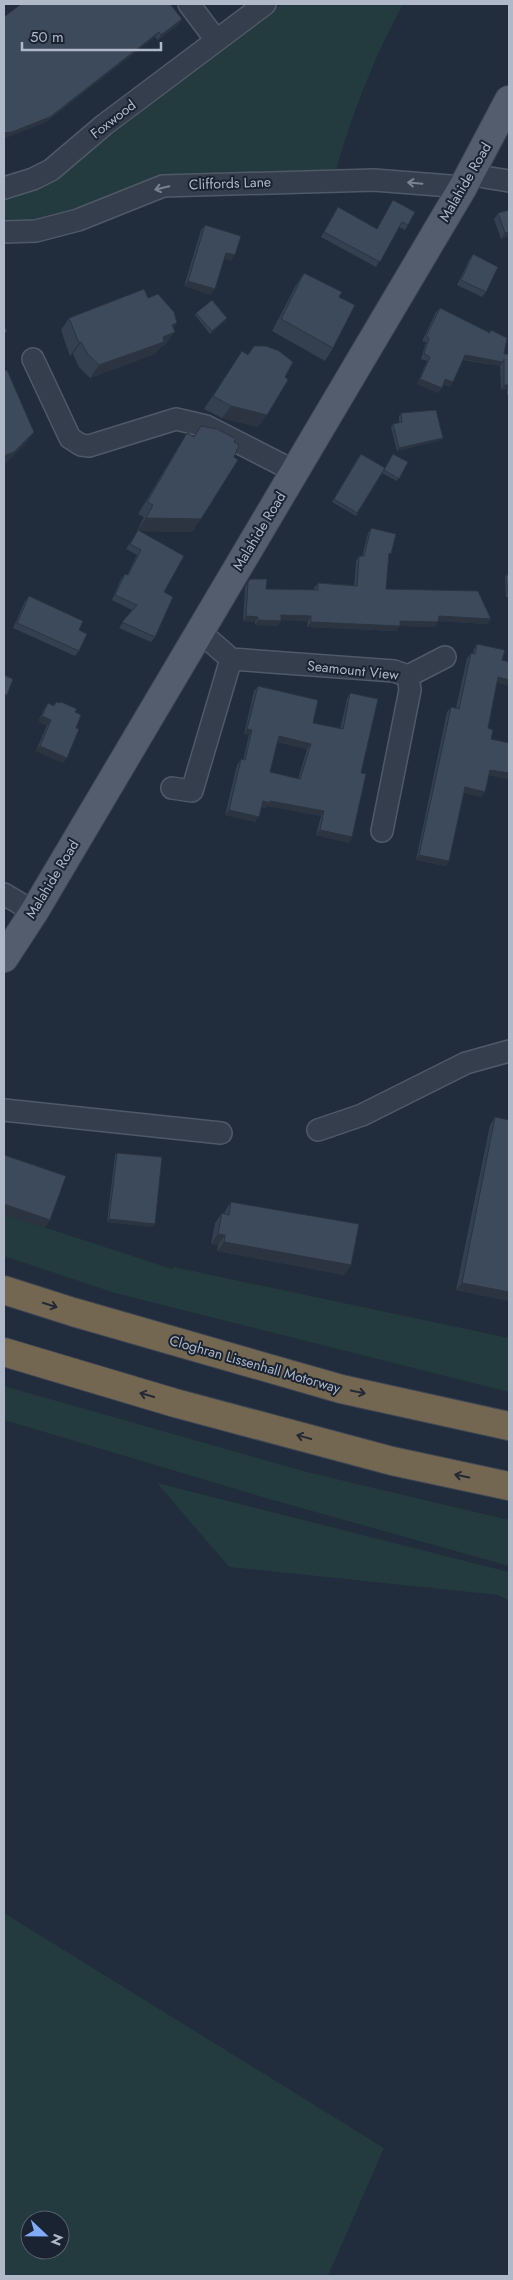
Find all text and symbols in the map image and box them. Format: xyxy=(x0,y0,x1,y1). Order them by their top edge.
scale bar xyxy=(22,20,161,52)
text: 50 m xyxy=(30,26,64,48)
street label: Foxwood xyxy=(86,95,140,143)
street label: Malahide Road xyxy=(434,139,496,225)
street label: Cliffords Lane xyxy=(189,172,271,194)
one-way arrow xyxy=(407,179,423,188)
one-way arrow xyxy=(155,184,171,193)
street label: Malahide Road xyxy=(228,488,290,574)
street label: Seamount View xyxy=(306,655,400,685)
street label: Malahide Road xyxy=(21,836,83,922)
one-way arrow xyxy=(42,1300,58,1310)
street label: Cloghran Lissenhall Motorway xyxy=(167,1330,344,1398)
one-way arrow xyxy=(349,1388,365,1398)
one-way arrow xyxy=(139,1389,155,1399)
one-way arrow xyxy=(296,1432,312,1442)
one-way arrow xyxy=(454,1471,470,1480)
north arrow xyxy=(20,2210,70,2260)
text: N xyxy=(46,2231,68,2249)

